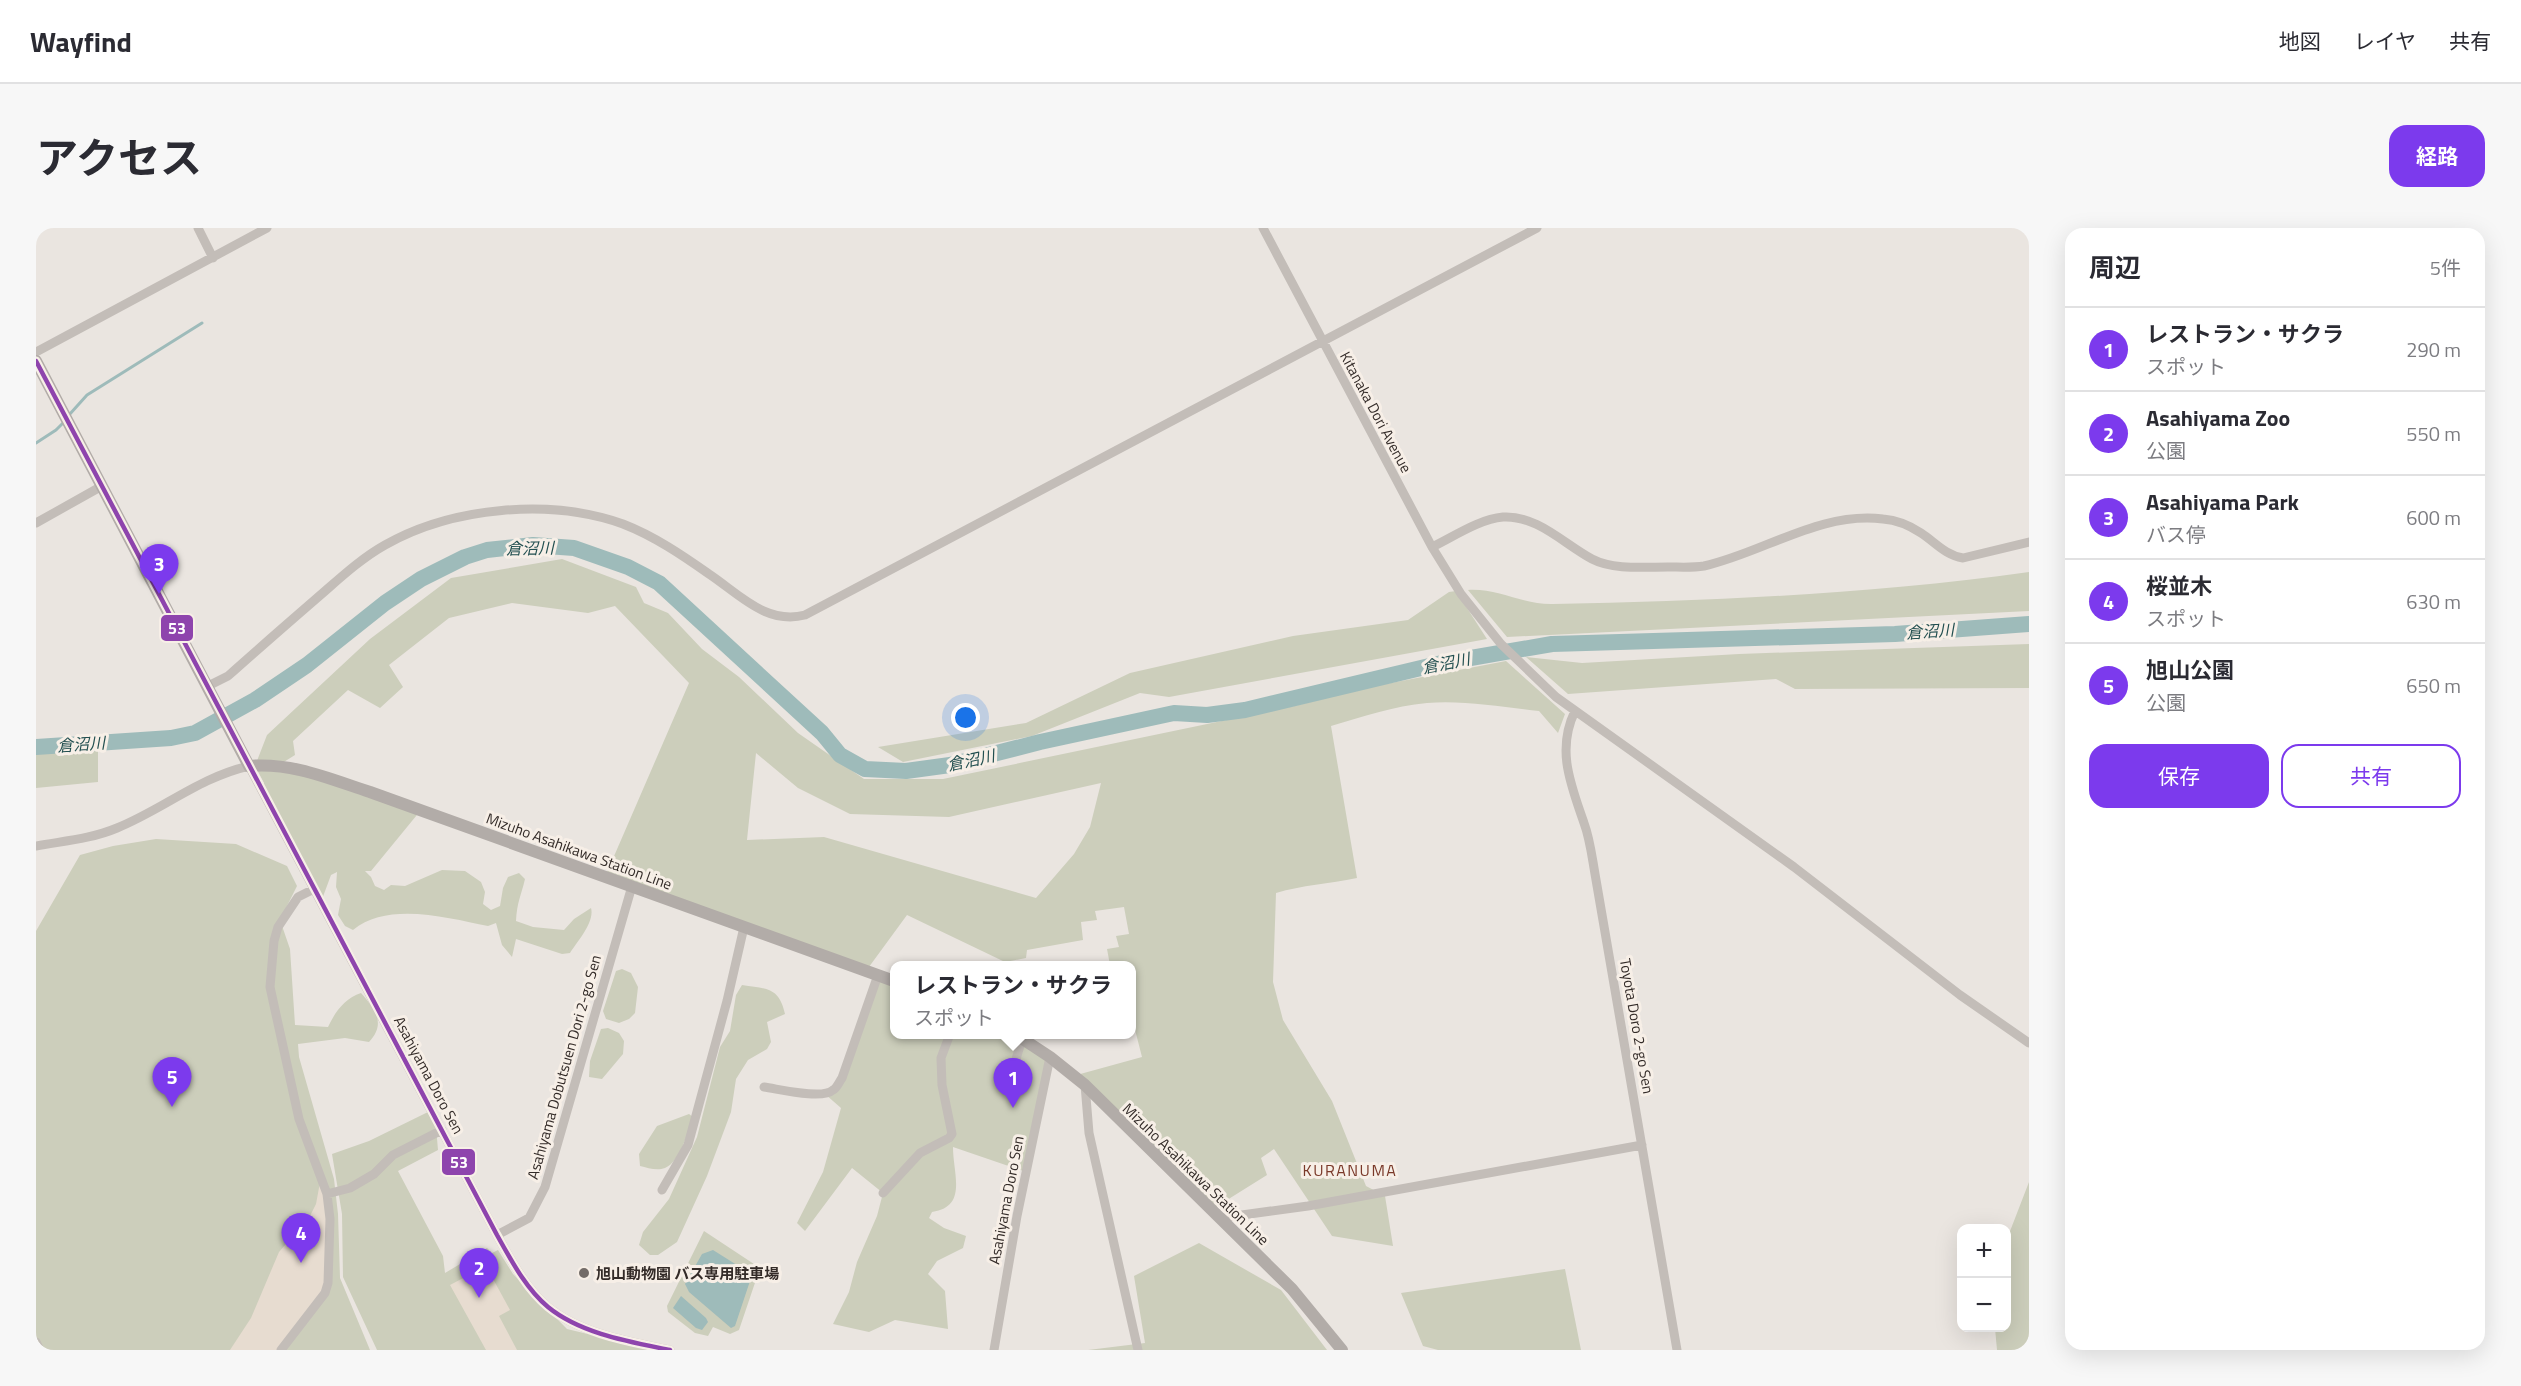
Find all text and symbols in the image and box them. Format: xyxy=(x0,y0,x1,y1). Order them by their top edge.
text: Wayfind xyxy=(30,20,132,63)
text: 地図 xyxy=(2279,25,2321,57)
text: レイヤ xyxy=(2354,25,2416,57)
text: 共有 xyxy=(2449,25,2491,57)
text: アクセス xyxy=(36,125,202,189)
button: 経路 xyxy=(2389,125,2485,187)
text: 周辺 xyxy=(2089,248,2141,287)
text: 5件 xyxy=(2430,252,2461,283)
text: レストラン・サクラ xyxy=(2146,317,2344,351)
text: 1 xyxy=(2103,334,2114,365)
text: 290 m xyxy=(2406,334,2461,365)
street label: Kitanaka Dori Avenue xyxy=(1334,347,1418,477)
text: スポット xyxy=(2146,351,2226,382)
text: Asahiyama Zoo xyxy=(2146,401,2290,435)
text: 2 xyxy=(2103,418,2114,449)
text: 550 m xyxy=(2406,418,2461,449)
text: 公園 xyxy=(2146,435,2186,466)
text: Asahiyama Park xyxy=(2146,485,2299,519)
text: 3 xyxy=(2103,502,2114,533)
text: 600 m xyxy=(2406,502,2461,533)
text: バス停 xyxy=(2146,519,2206,550)
water label: 倉沼川 xyxy=(506,536,556,560)
pin: 3 xyxy=(140,544,178,594)
text: 桜並木 xyxy=(2146,569,2212,603)
text: 4 xyxy=(2103,586,2114,617)
text: 630 m xyxy=(2406,586,2461,617)
text: スポット xyxy=(2146,603,2226,634)
line badge: 53 xyxy=(160,614,194,642)
text: 53 xyxy=(168,616,186,640)
water label: 倉沼川 xyxy=(1905,617,1957,645)
water label: 倉沼川 xyxy=(1420,646,1474,679)
text: 旭山公園 xyxy=(2146,653,2234,687)
text: 5 xyxy=(2103,670,2114,701)
text: 650 m xyxy=(2406,670,2461,701)
text: 公園 xyxy=(2146,687,2186,718)
your location xyxy=(951,703,980,732)
water label: 倉沼川 xyxy=(56,730,108,758)
water label: 倉沼川 xyxy=(945,743,999,777)
button: 保存 xyxy=(2089,744,2269,808)
button: 共有 xyxy=(2281,744,2461,808)
street label: Mizuho Asahikawa Station Line xyxy=(483,807,675,895)
street label: Asahiyama Dobutsuen Dori 2-go Sen xyxy=(521,952,607,1182)
street label: Toyota Doro 2-go Sen xyxy=(1614,957,1660,1095)
popup xyxy=(890,961,1136,1039)
text: レストラン・サクラ xyxy=(914,968,1112,1002)
text: スポット xyxy=(914,1002,994,1033)
street label: Asahiyama Doro Sen xyxy=(388,1012,470,1138)
pin: 5 xyxy=(152,1058,192,1107)
pin: 1 xyxy=(994,1058,1032,1108)
street label: Mizuho Asahikawa Station Line xyxy=(1117,1098,1275,1250)
street label: Asahiyama Doro Sen xyxy=(982,1134,1030,1266)
line badge: 53 xyxy=(441,1148,476,1176)
text: 53 xyxy=(450,1150,468,1174)
district label: KURANUMA xyxy=(1303,1158,1397,1182)
pin: 4 xyxy=(282,1214,320,1263)
map controls xyxy=(1957,1224,2011,1332)
button: + xyxy=(1957,1224,2011,1278)
pin: 2 xyxy=(460,1248,498,1298)
place label: 旭山動物園 バス専用駐車場 xyxy=(596,1262,779,1285)
marker: 旭山動物園 バス専用駐車場 xyxy=(577,1266,591,1280)
button: − xyxy=(1957,1278,2011,1332)

